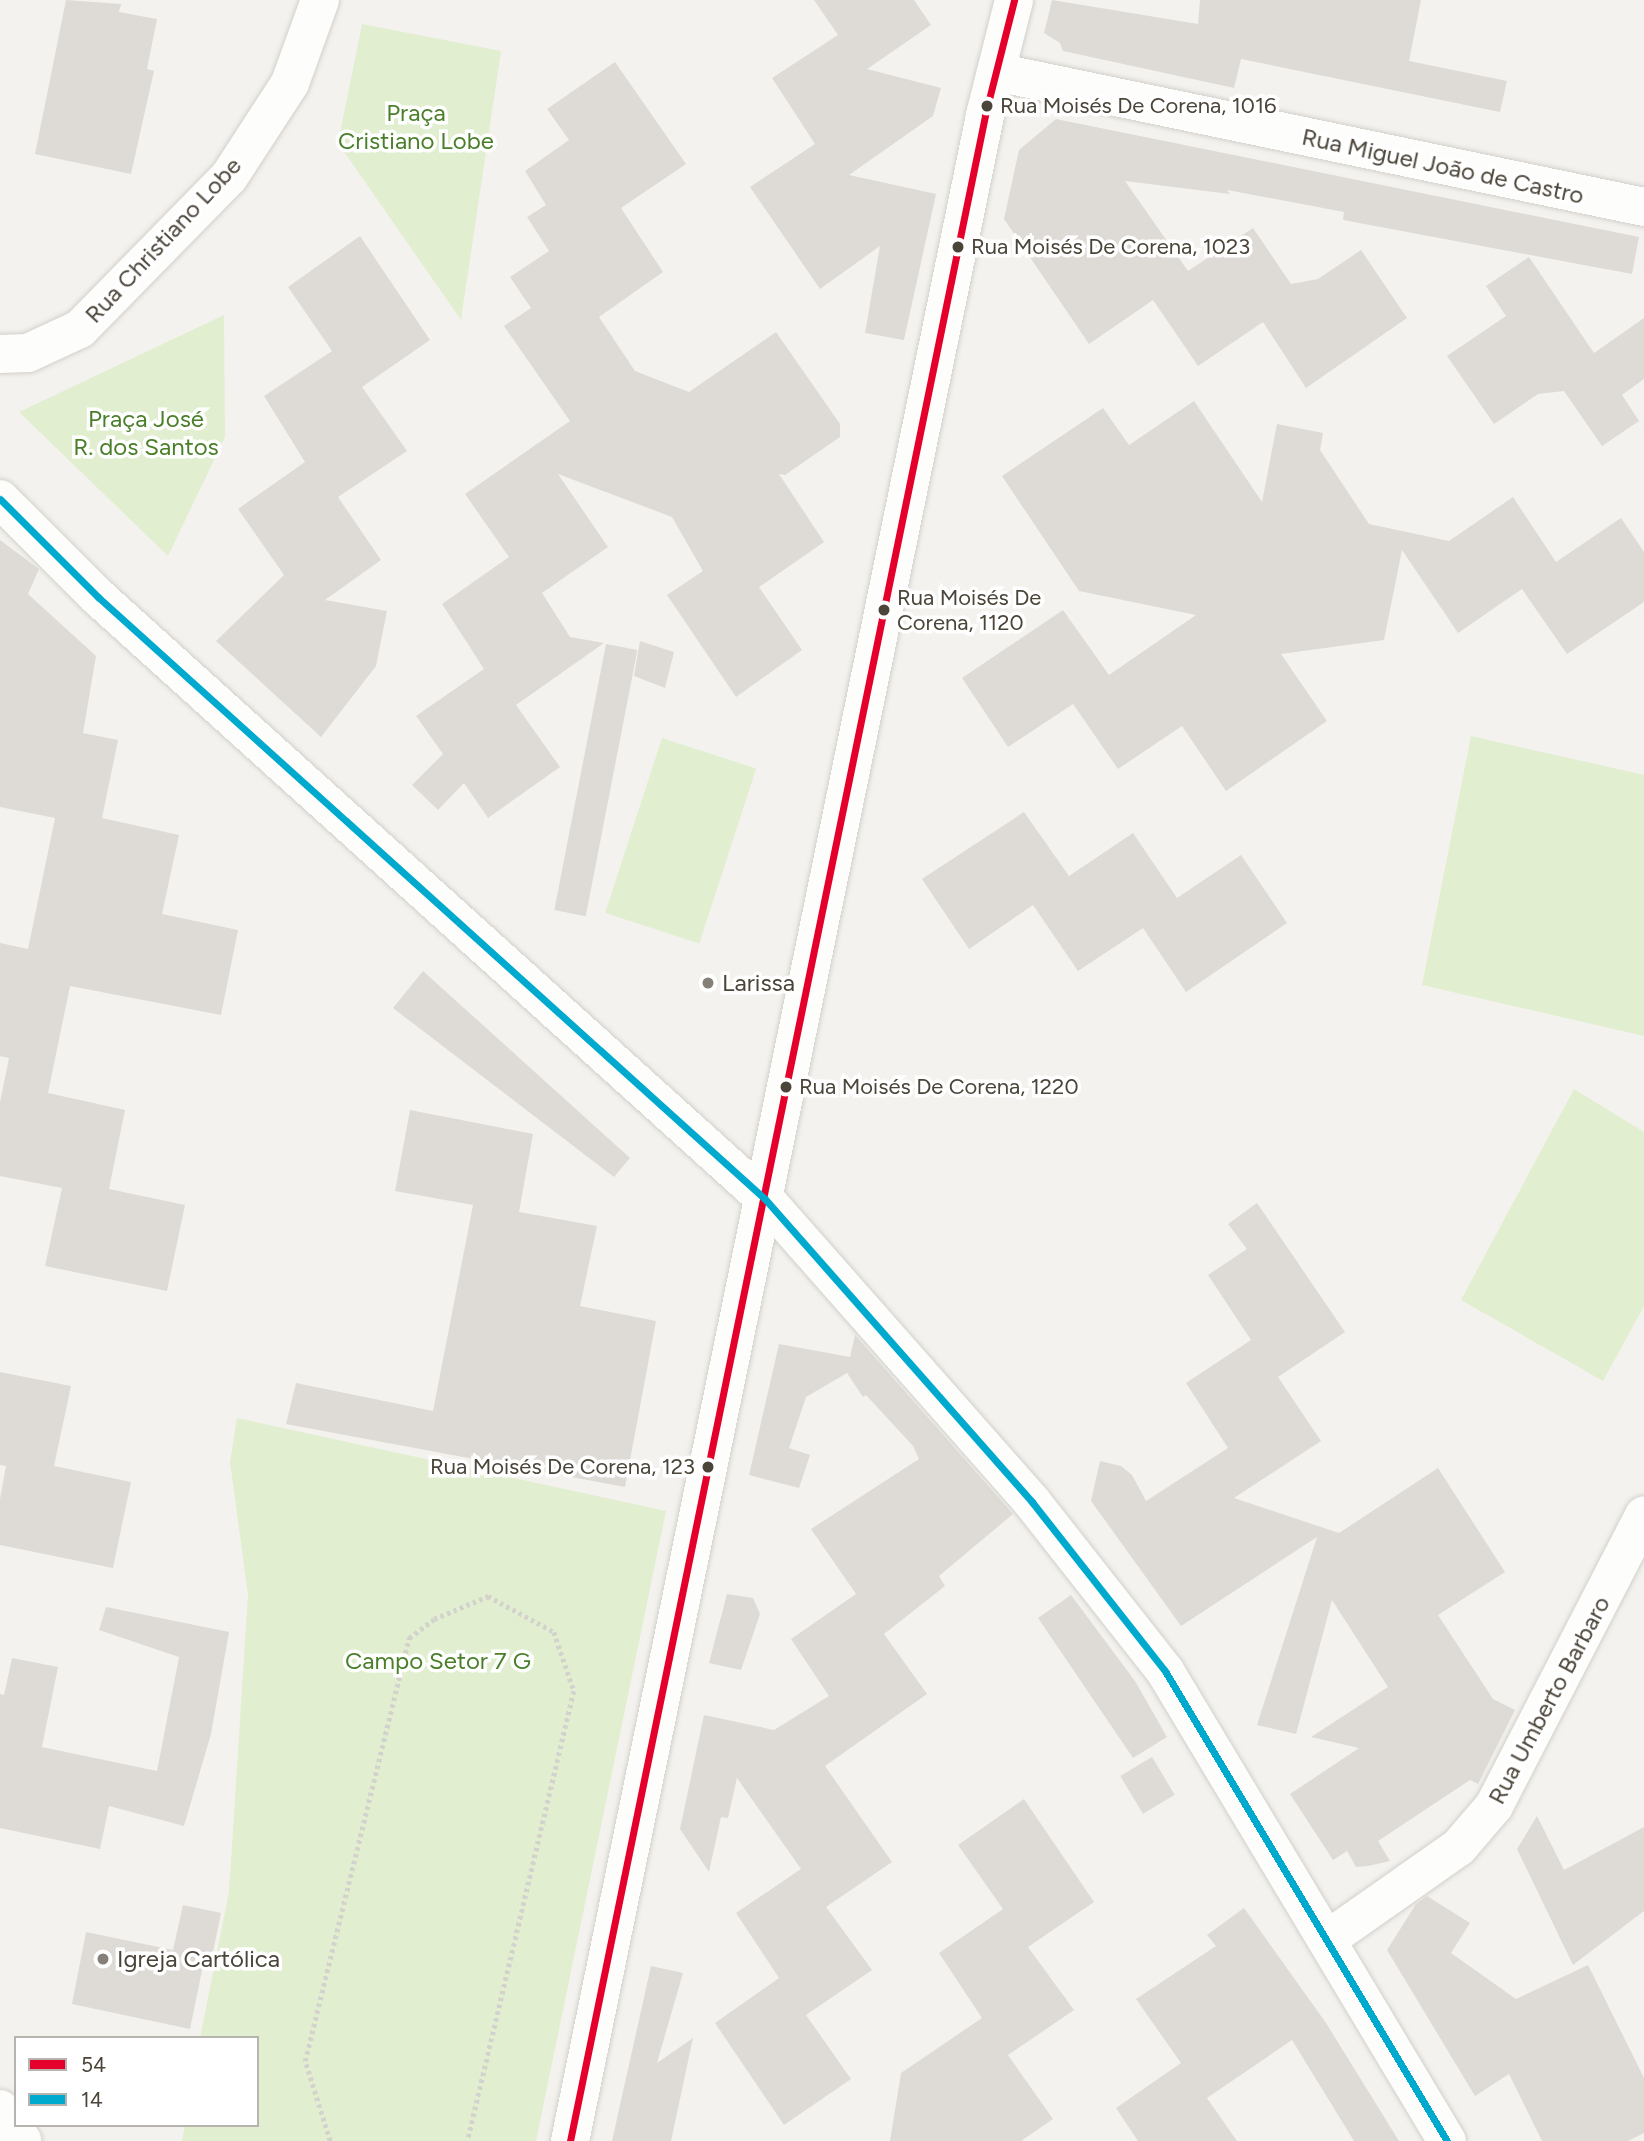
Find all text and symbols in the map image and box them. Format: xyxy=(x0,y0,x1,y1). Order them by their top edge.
place label: Rua Moisés De Corena, 1016 xyxy=(1000,93,1276,119)
park label: Praça Cristiano Lobe xyxy=(338,99,494,155)
marker: Rua Moisés De Corena, 1016 xyxy=(980,99,994,113)
street label: Rua Miguel João de Castro xyxy=(1299,122,1587,210)
street label: Rua Christiano Lobe xyxy=(79,151,247,329)
place label: Rua Moisés De Corena, 1023 xyxy=(971,234,1250,260)
marker: Rua Moisés De Corena, 1023 xyxy=(951,240,965,254)
park label: Praça José R. dos Santos xyxy=(73,405,219,461)
place label: Rua Moisés De Corena, 1120 xyxy=(897,584,1041,636)
marker: Rua Moisés De Corena, 1120 xyxy=(877,603,891,617)
place label: Larissa xyxy=(722,969,795,997)
marker: Larissa xyxy=(700,975,716,991)
place label: Rua Moisés De Corena, 1220 xyxy=(799,1074,1078,1100)
marker: Rua Moisés De Corena, 1220 xyxy=(779,1080,793,1094)
place label: Rua Moisés De Corena, 123 xyxy=(430,1454,695,1480)
marker: Rua Moisés De Corena, 123 xyxy=(701,1460,715,1474)
street label: Rua Umberto Barbaro xyxy=(1482,1591,1616,1809)
park label: Campo Setor 7 G xyxy=(345,1647,531,1675)
place label: Igreja Cartólica xyxy=(117,1945,280,1973)
marker: Igreja Cartólica xyxy=(95,1951,111,1967)
legend xyxy=(14,2036,259,2127)
text: 54 xyxy=(81,2052,106,2077)
text: 14 xyxy=(81,2087,103,2112)

